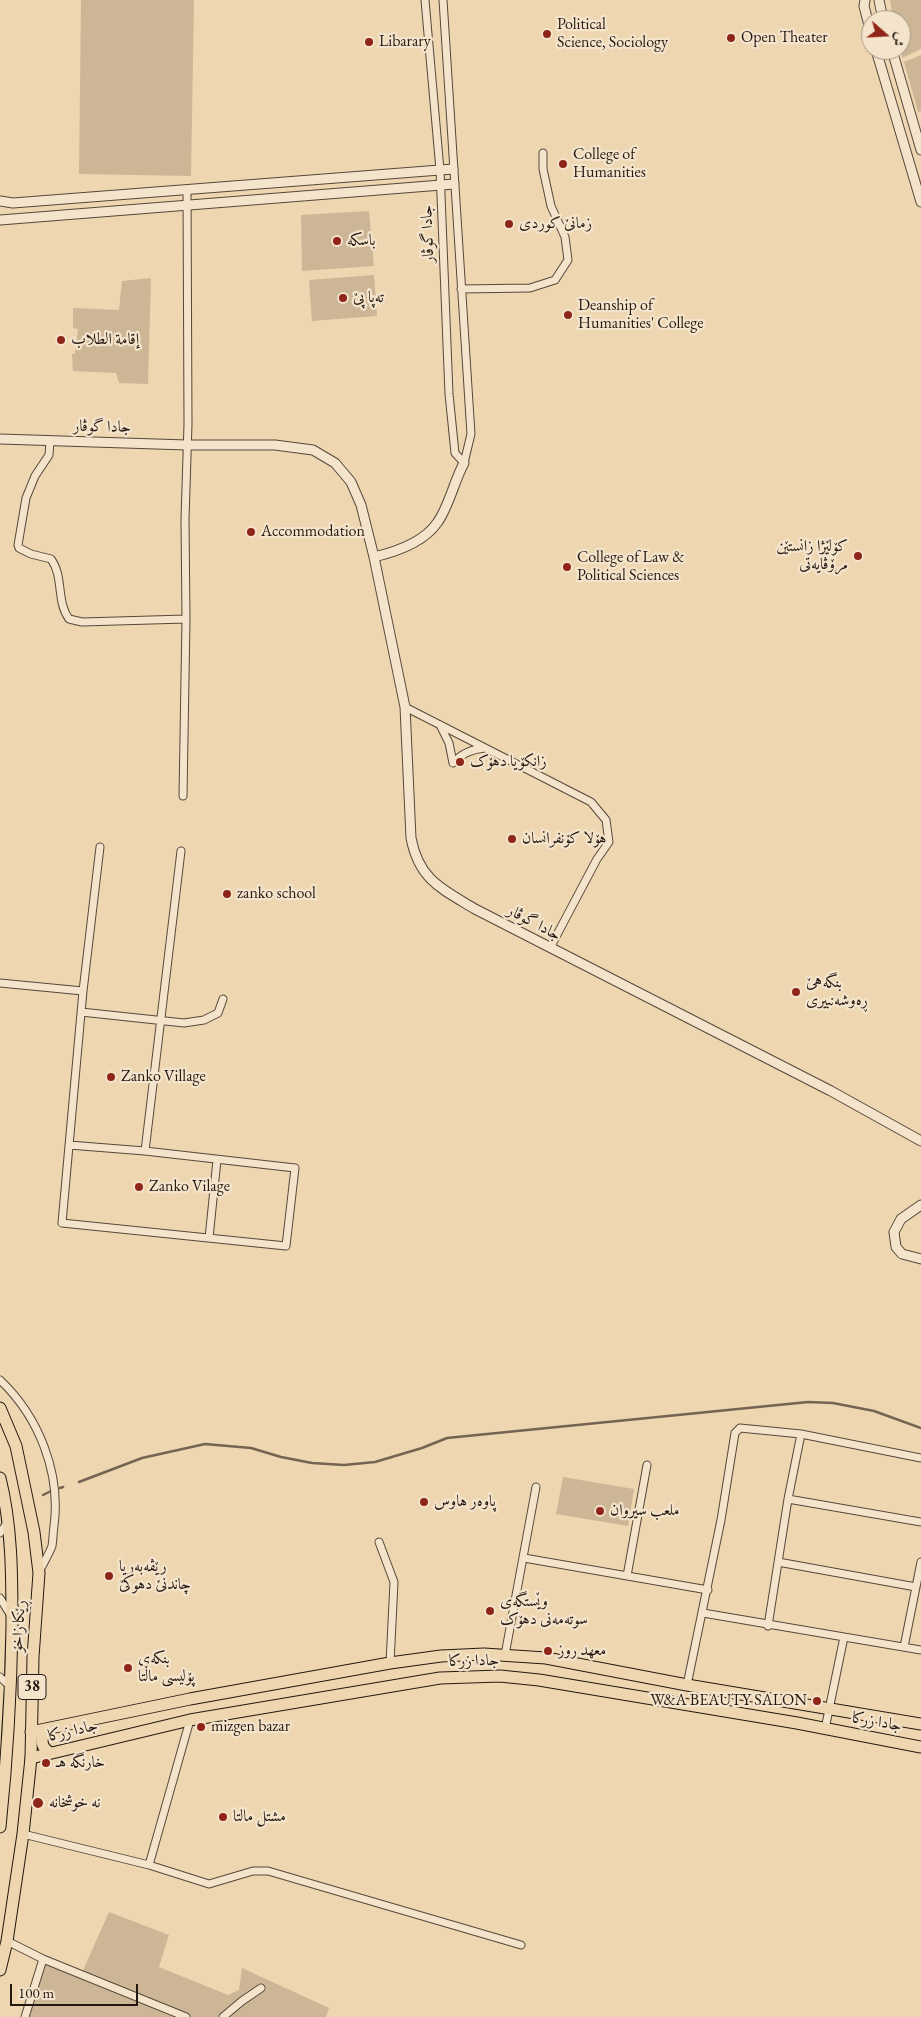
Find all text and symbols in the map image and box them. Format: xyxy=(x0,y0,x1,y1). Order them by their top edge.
north arrow xyxy=(861,10,911,60)
place label: Political Science, Sociology xyxy=(557,15,668,53)
marker: Political Science, Sociology xyxy=(541,28,553,40)
place label: Open Theater xyxy=(741,28,828,48)
text: ش xyxy=(888,30,910,49)
place label: Libarary xyxy=(379,32,431,52)
marker: Open Theater xyxy=(725,32,737,44)
marker: Libarary xyxy=(363,36,375,48)
place label: College of Humanities xyxy=(573,145,646,183)
marker: College of Humanities xyxy=(557,158,569,170)
street label: جادا گوڤار xyxy=(417,205,439,263)
place label: زمانێ کوردی xyxy=(519,214,592,234)
marker: زمانێ کوردی xyxy=(503,218,515,230)
place label: باسکە xyxy=(347,231,376,251)
marker: باسکە xyxy=(331,235,343,247)
place label: تەپا پێ xyxy=(353,288,384,308)
marker: تەپا پێ xyxy=(337,292,349,304)
place label: Deanship of Humanities' College xyxy=(578,296,704,334)
marker: Deanship of Humanities' College xyxy=(562,309,574,321)
place label: إقامة الطلاب xyxy=(71,330,139,350)
marker: إقامة الطلاب xyxy=(55,334,67,346)
street label: جادا گوڤار xyxy=(73,417,131,437)
place label: Accommodation xyxy=(261,522,365,542)
marker: Accommodation xyxy=(245,526,257,538)
place label: كۆلێژا زانستێن مرۆڤایەتی xyxy=(776,537,848,575)
place label: College of Law & Political Sciences xyxy=(577,548,684,586)
marker: كۆلێژا زانستێن مرۆڤایەتی xyxy=(852,550,864,562)
marker: College of Law & Political Sciences xyxy=(561,561,573,573)
place label: زانکۆیا دهۆک xyxy=(470,752,547,772)
marker: زانکۆیا دهۆک xyxy=(454,756,466,768)
place label: هۆلا كۆنفرانسان xyxy=(522,829,607,849)
marker: هۆلا كۆنفرانسان xyxy=(506,833,518,845)
place label: zanko school xyxy=(237,884,316,904)
marker: zanko school xyxy=(221,888,233,900)
street label: جادا گوڤار xyxy=(504,901,564,945)
place label: بنگه‌هێ ڕه‌وشه‌نبیرى xyxy=(806,973,868,1011)
marker: بنگه‌هێ ڕه‌وشه‌نبیرى xyxy=(790,986,802,998)
place label: Zanko Village xyxy=(121,1067,206,1087)
marker: Zanko Village xyxy=(105,1071,117,1083)
place label: Zanko Vilage xyxy=(149,1177,230,1197)
marker: Zanko Vilage xyxy=(133,1181,145,1193)
place label: پاوەر هاوس xyxy=(434,1492,496,1512)
marker: پاوەر هاوس xyxy=(418,1496,430,1508)
place label: ملعب سيروان xyxy=(610,1501,679,1521)
marker: ملعب سيروان xyxy=(594,1505,606,1517)
place label: رێڤەبەریا چاندنێ دهوکێ xyxy=(119,1557,191,1595)
marker: رێڤەبەریا چاندنێ دهوکێ xyxy=(103,1570,115,1582)
place label: وێستگەی سوتەمەنی دهۆک xyxy=(500,1592,588,1630)
street label: ڕێکا زاخۆ xyxy=(8,1599,30,1653)
marker: وێستگەی سوتەمەنی دهۆک xyxy=(484,1605,496,1617)
place label: معهد روز xyxy=(558,1641,606,1661)
marker: معهد روز xyxy=(542,1645,554,1657)
place label: بنکەی پۆلیسی ماڵتا xyxy=(138,1649,194,1687)
street label: جادا زرکا xyxy=(449,1651,499,1671)
marker: بنکەی پۆلیسی ماڵتا xyxy=(122,1662,134,1674)
road number: 38 xyxy=(18,1674,46,1700)
place label: W&A BEAUTY SALON xyxy=(650,1691,807,1711)
marker: W&A BEAUTY SALON xyxy=(811,1695,823,1707)
street label: جادا زرکا xyxy=(851,1708,903,1736)
street label: جادا زرکا xyxy=(46,1716,100,1746)
place label: mizgen bazar xyxy=(211,1717,290,1737)
marker: mizgen bazar xyxy=(195,1721,207,1733)
place label: خارنگه هـ xyxy=(56,1753,105,1773)
marker: خارنگه هـ xyxy=(40,1757,52,1769)
place label: نه خوشخانه xyxy=(49,1793,100,1813)
marker: نه خوشخانه xyxy=(31,1796,45,1810)
place label: مشتل مالتا xyxy=(233,1807,286,1827)
marker: مشتل مالتا xyxy=(217,1811,229,1823)
scale bar xyxy=(12,1974,140,2006)
text: 100 m xyxy=(18,1983,54,2002)

